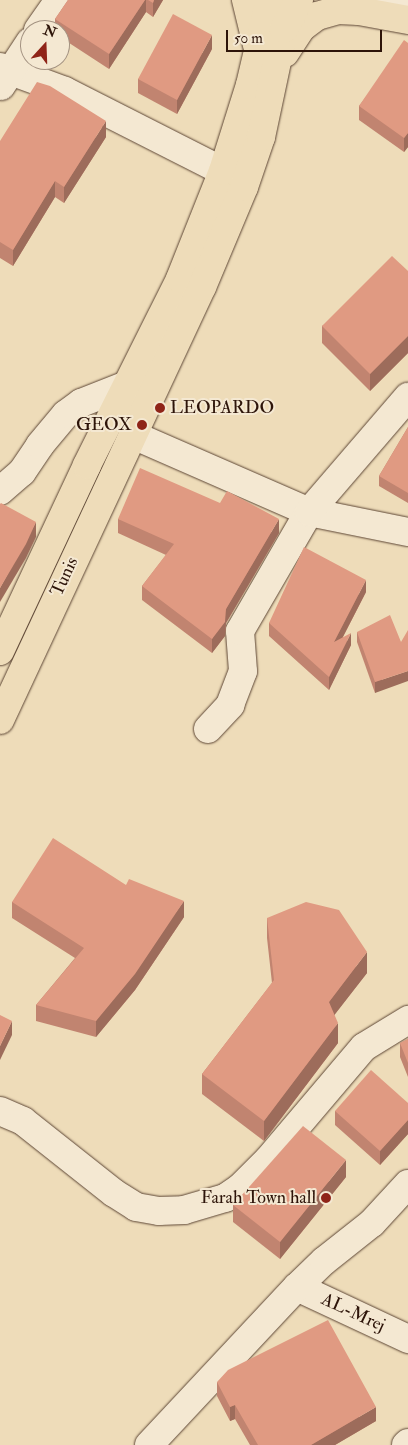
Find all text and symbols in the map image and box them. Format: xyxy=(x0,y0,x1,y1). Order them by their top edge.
north arrow xyxy=(20,20,70,70)
scale bar xyxy=(228,20,384,52)
text: N xyxy=(41,21,59,42)
text: 50 m xyxy=(234,29,263,48)
place label: LEOPARDO xyxy=(170,397,274,419)
marker: LEOPARDO xyxy=(154,402,166,414)
place label: GEOX xyxy=(76,414,132,436)
marker: GEOX xyxy=(136,419,148,431)
street label: Tunis xyxy=(47,554,83,600)
place label: Farah Town hall xyxy=(201,1187,316,1209)
marker: Farah Town hall xyxy=(320,1192,332,1204)
street label: AL-Mrej xyxy=(318,1289,388,1337)

